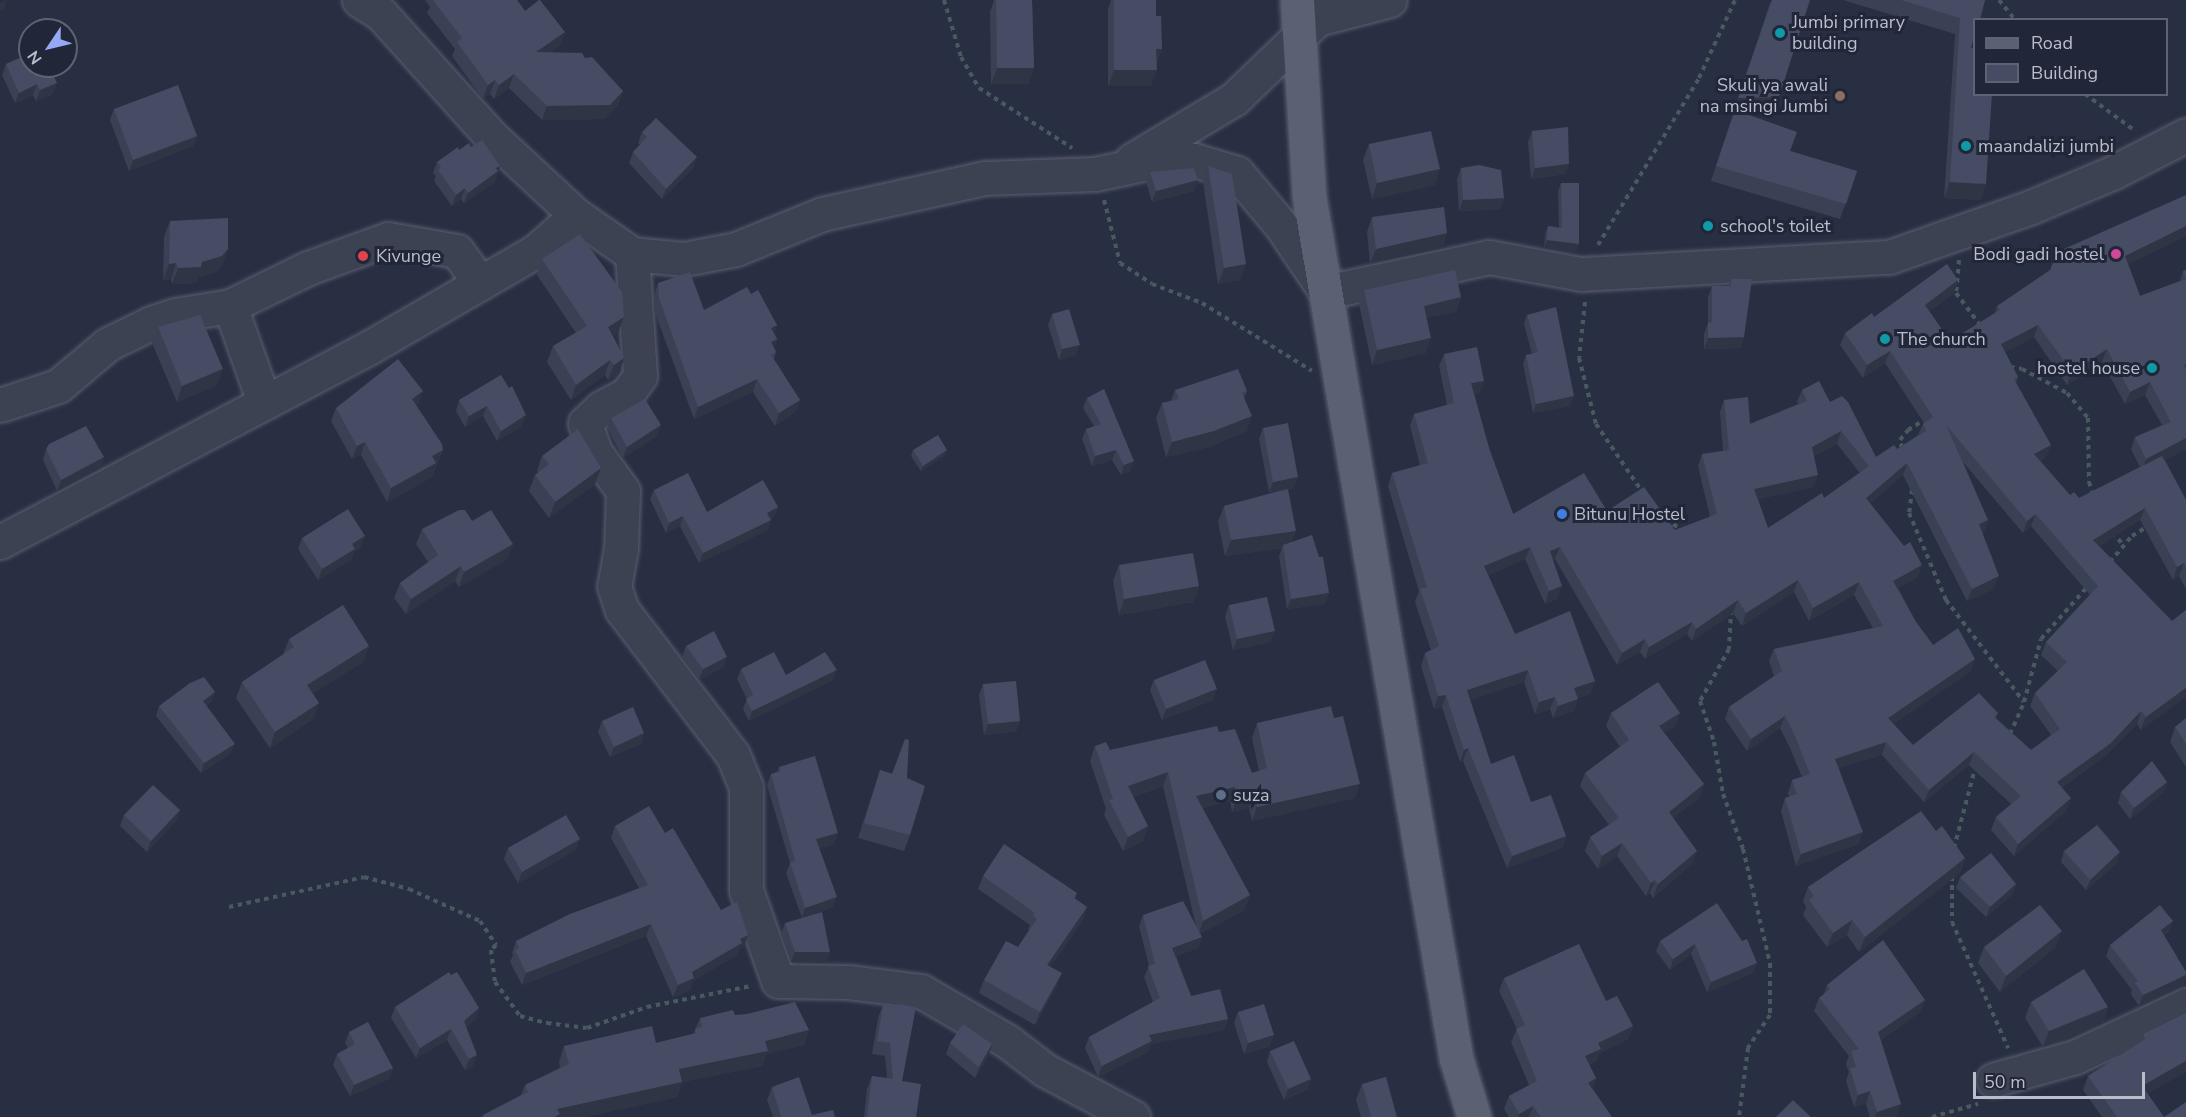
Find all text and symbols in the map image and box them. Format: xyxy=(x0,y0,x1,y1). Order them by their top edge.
place label: Jumbi primary building xyxy=(1792,12,1905,54)
north arrow xyxy=(18,18,78,78)
legend xyxy=(1973,18,2168,96)
marker: Jumbi primary building xyxy=(1773,26,1787,40)
text: Road xyxy=(2031,31,2073,55)
text: N xyxy=(22,46,47,68)
text: Building xyxy=(2031,61,2098,85)
place label: Skuli ya awali na msingi Jumbi xyxy=(1700,75,1828,118)
marker: Skuli ya awali na msingi Jumbi xyxy=(1833,89,1847,103)
place label: maandalizi jumbi xyxy=(1978,135,2114,157)
marker: maandalizi jumbi xyxy=(1959,139,1973,153)
place label: school's toilet xyxy=(1720,215,1831,237)
marker: school's toilet xyxy=(1701,219,1715,233)
place label: Bodi gadi hostel xyxy=(1973,243,2104,265)
place label: Kivunge xyxy=(376,245,441,267)
marker: Kivunge xyxy=(354,247,372,265)
marker: Bodi gadi hostel xyxy=(2109,247,2123,261)
place label: The church xyxy=(1897,328,1986,350)
marker: The church xyxy=(1878,332,1892,346)
place label: hostel house xyxy=(2037,357,2140,379)
marker: hostel house xyxy=(2145,361,2159,375)
place label: Bitunu Hostel xyxy=(1574,503,1685,525)
marker: Bitunu Hostel xyxy=(1555,507,1569,521)
place label: suza xyxy=(1233,784,1270,806)
marker: suza xyxy=(1214,788,1228,802)
scale bar xyxy=(1976,1060,2148,1098)
text: 50 m xyxy=(1984,1070,2026,1094)

